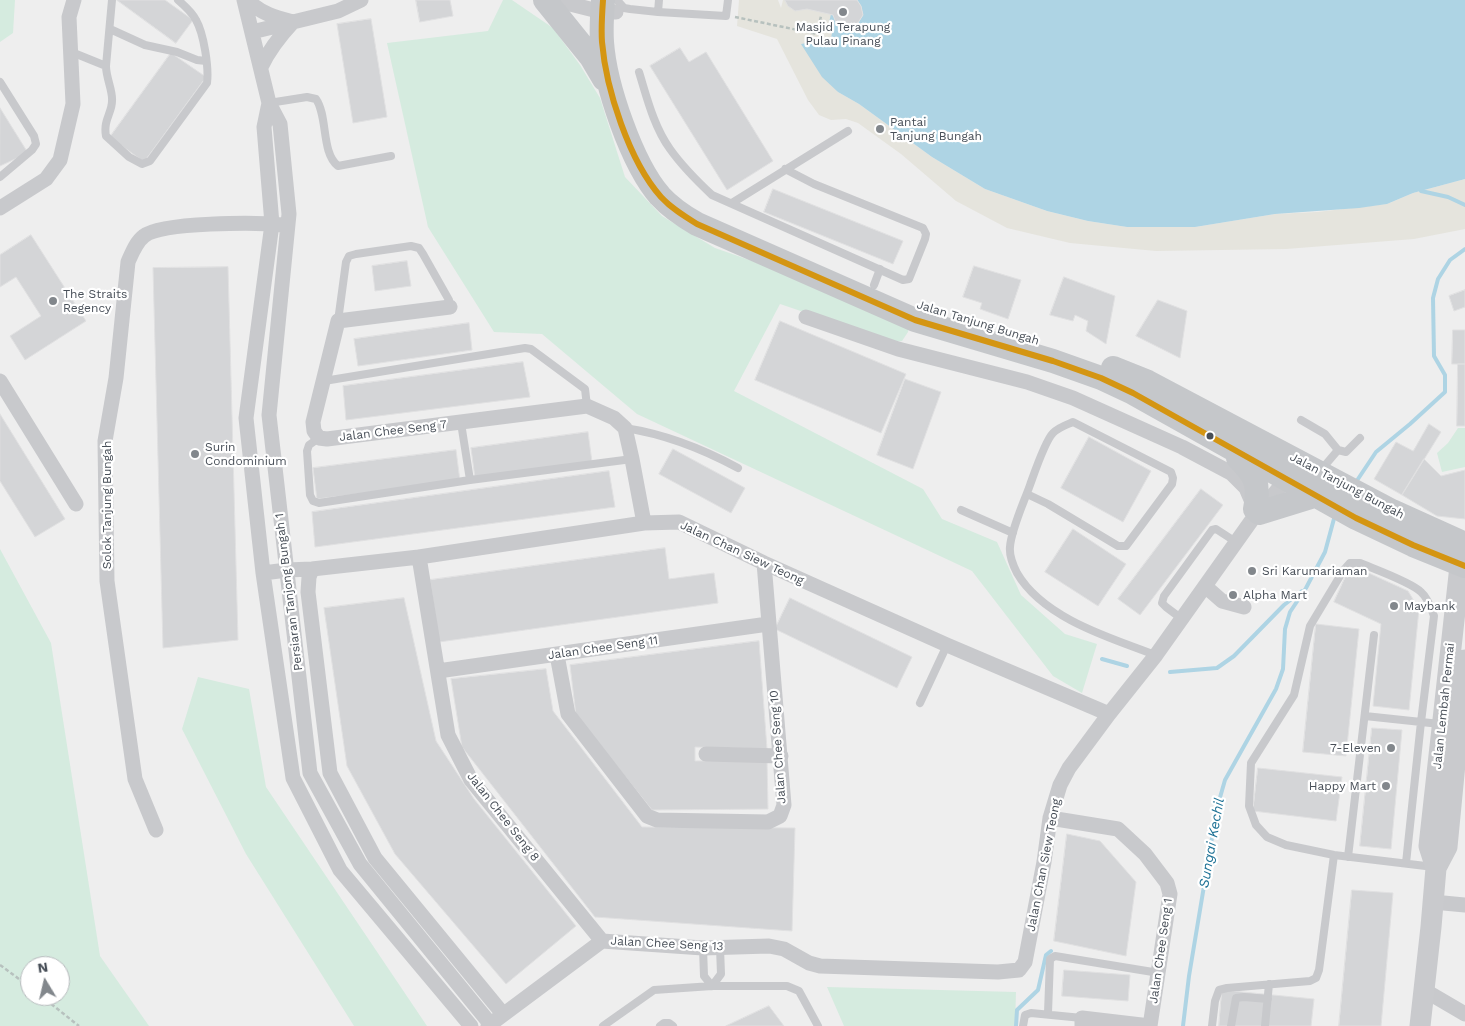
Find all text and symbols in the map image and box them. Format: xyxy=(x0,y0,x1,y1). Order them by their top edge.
marker: Masjid Terapung Pulau Pinang xyxy=(837,6,849,18)
place label: Masjid Terapung Pulau Pinang xyxy=(796,20,890,48)
place label: Pantai Tanjung Bungah xyxy=(890,115,982,143)
marker: Pantai Tanjung Bungah xyxy=(874,123,886,135)
place label: The Straits Regency xyxy=(63,287,127,315)
marker: The Straits Regency xyxy=(47,295,59,307)
street label: Jalan Tanjung Bungah xyxy=(915,297,1041,349)
street label: Jalan Chee Seng 7 xyxy=(338,417,448,445)
unlabelled marker xyxy=(1205,431,1215,441)
place label: Surin Condominium xyxy=(205,440,287,468)
street label: Solok Tanjung Bungah xyxy=(100,441,114,569)
marker: Surin Condominium xyxy=(189,448,201,460)
street label: Jalan Tanjung Bungah xyxy=(1287,450,1407,522)
street label: Persiaran Tanjong Bungah 1 xyxy=(272,512,306,672)
street label: Jalan Chan Siew Teong xyxy=(678,518,806,588)
place label: Sri Karumariaman xyxy=(1262,564,1367,578)
marker: Sri Karumariaman xyxy=(1246,565,1258,577)
place label: Alpha Mart xyxy=(1243,588,1307,602)
marker: Alpha Mart xyxy=(1227,589,1239,601)
place label: Maybank xyxy=(1404,599,1455,613)
marker: Maybank xyxy=(1388,600,1400,612)
street label: Jalan Chee Seng 11 xyxy=(547,633,659,663)
street label: Jalan Lembah Permai xyxy=(1430,642,1458,770)
street label: Jalan Chee Seng 10 xyxy=(767,690,789,804)
place label: 7-Eleven xyxy=(1330,741,1381,755)
marker: 7-Eleven xyxy=(1385,742,1397,754)
street label: Jalan Chee Seng 8 xyxy=(464,770,542,864)
place label: Happy Mart xyxy=(1309,779,1376,793)
marker: Happy Mart xyxy=(1380,780,1392,792)
street label: Jalan Chan Siew Teong xyxy=(1024,797,1064,933)
water label: Sungai Kechil xyxy=(1196,797,1228,889)
street label: Jalan Chee Seng 1 xyxy=(1146,897,1176,1005)
street label: Jalan Chee Seng 13 xyxy=(610,934,724,954)
north arrow xyxy=(20,956,70,1006)
text: N xyxy=(36,958,49,976)

